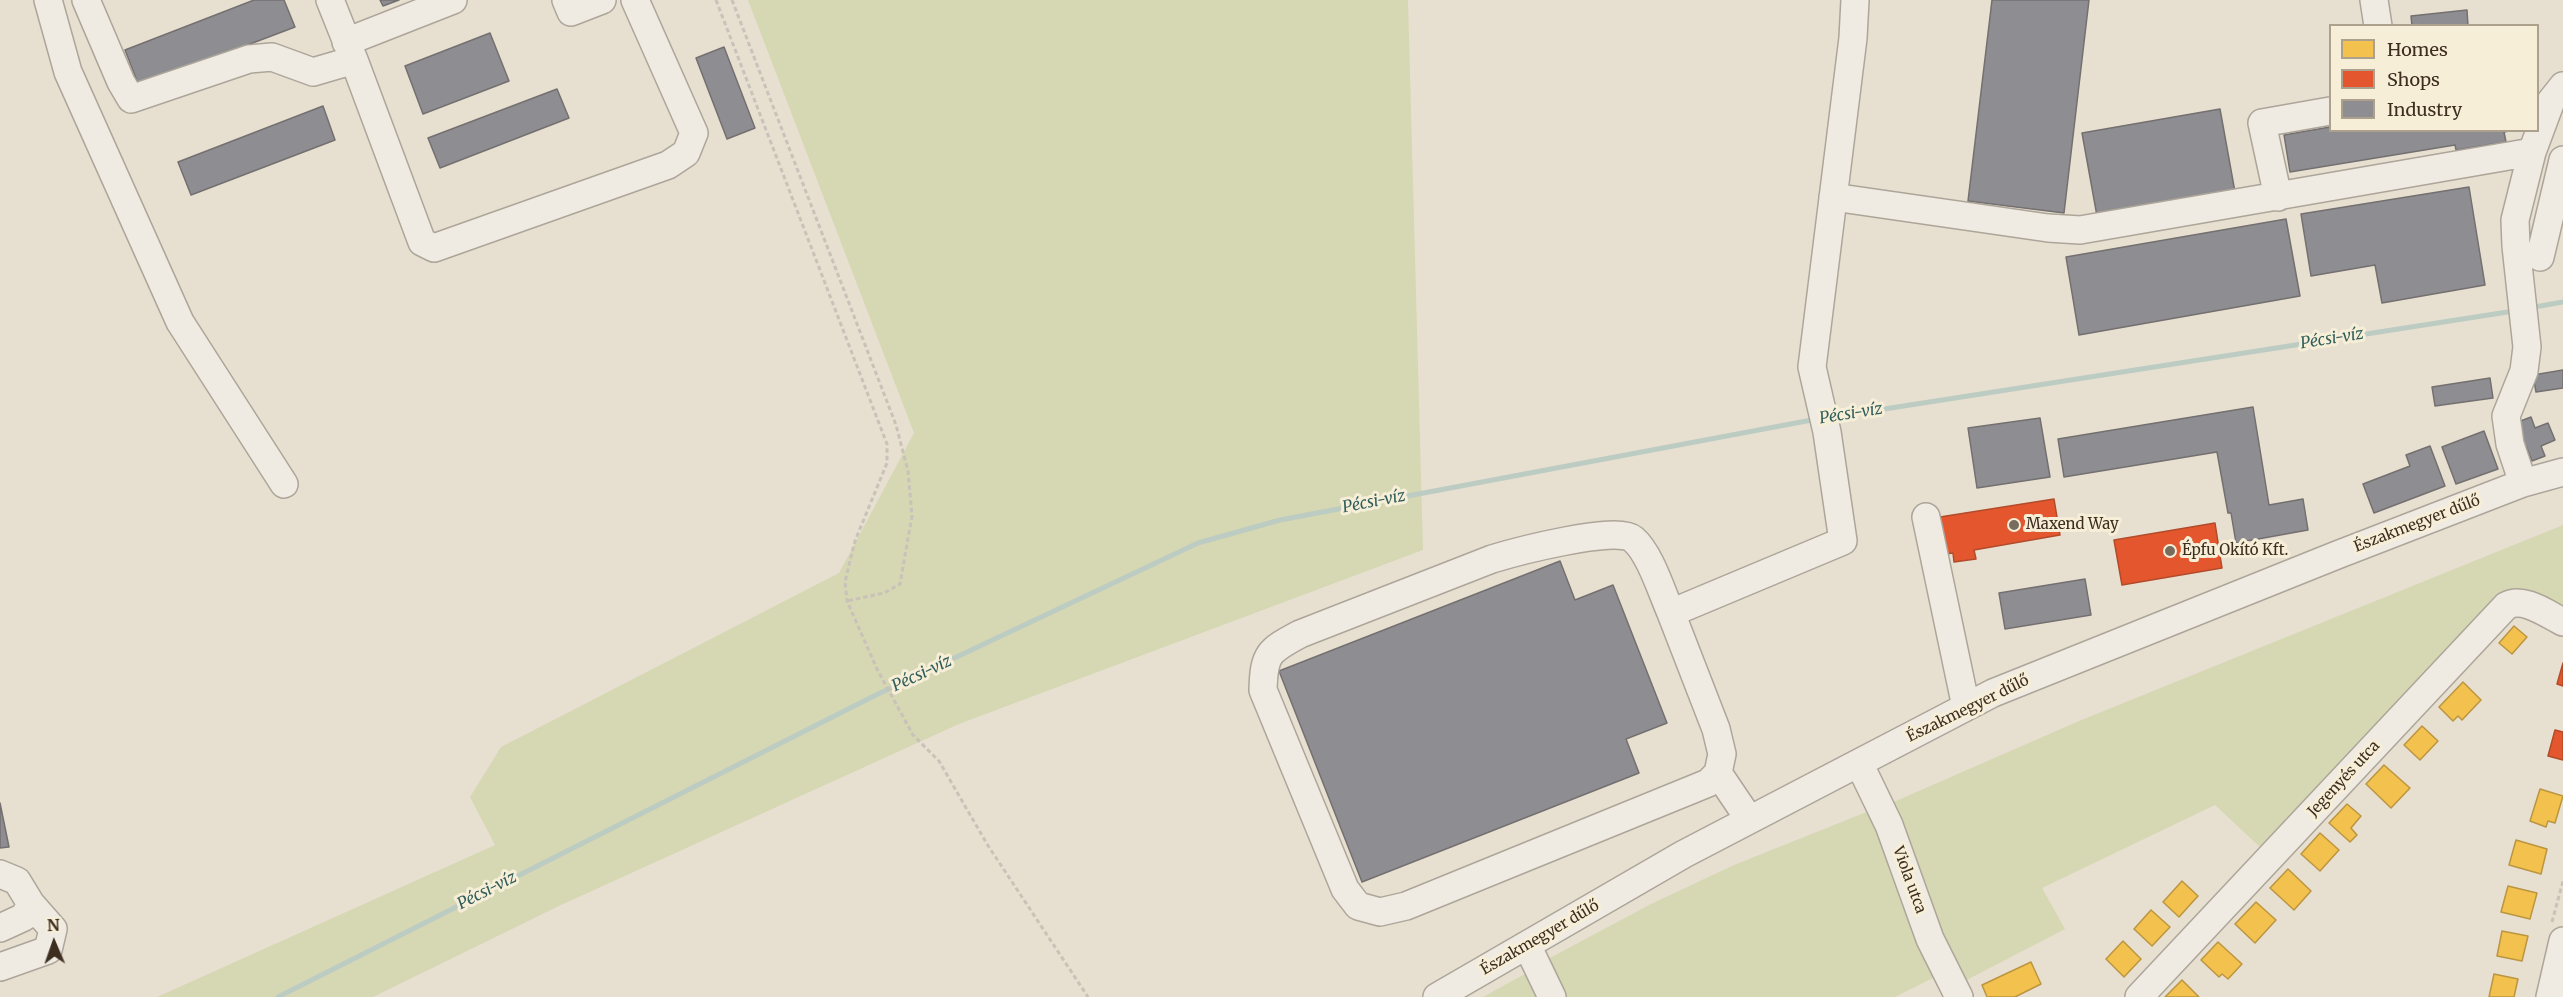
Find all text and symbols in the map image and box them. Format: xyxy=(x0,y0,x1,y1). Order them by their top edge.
legend xyxy=(2329,24,2539,132)
text: Homes xyxy=(2387,38,2448,61)
text: Shops xyxy=(2387,68,2440,91)
text: Industry xyxy=(2387,98,2462,121)
water label: Pécsi-víz xyxy=(2299,325,2365,353)
water label: Pécsi-víz xyxy=(1818,400,1884,428)
water label: Pécsi-víz xyxy=(1341,487,1407,517)
street label: Északmegyer dűlő xyxy=(2351,492,2483,556)
place label: Maxend Way xyxy=(2026,516,2119,534)
marker: Maxend Way xyxy=(2007,518,2021,532)
place label: Épfu Okító Kft. xyxy=(2182,542,2288,560)
marker: Épfu Okító Kft. xyxy=(2163,544,2177,558)
water label: Pécsi-víz xyxy=(889,652,955,696)
street label: Északmegyer dűlő xyxy=(1904,672,2032,746)
street label: Jegenyés utca xyxy=(2304,737,2384,821)
street label: Viola utca xyxy=(1889,844,1929,916)
water label: Pécsi-víz xyxy=(454,868,520,914)
street label: Északmegyer dűlő xyxy=(1478,897,1602,979)
north arrow xyxy=(24,913,84,973)
text: N xyxy=(47,915,60,935)

